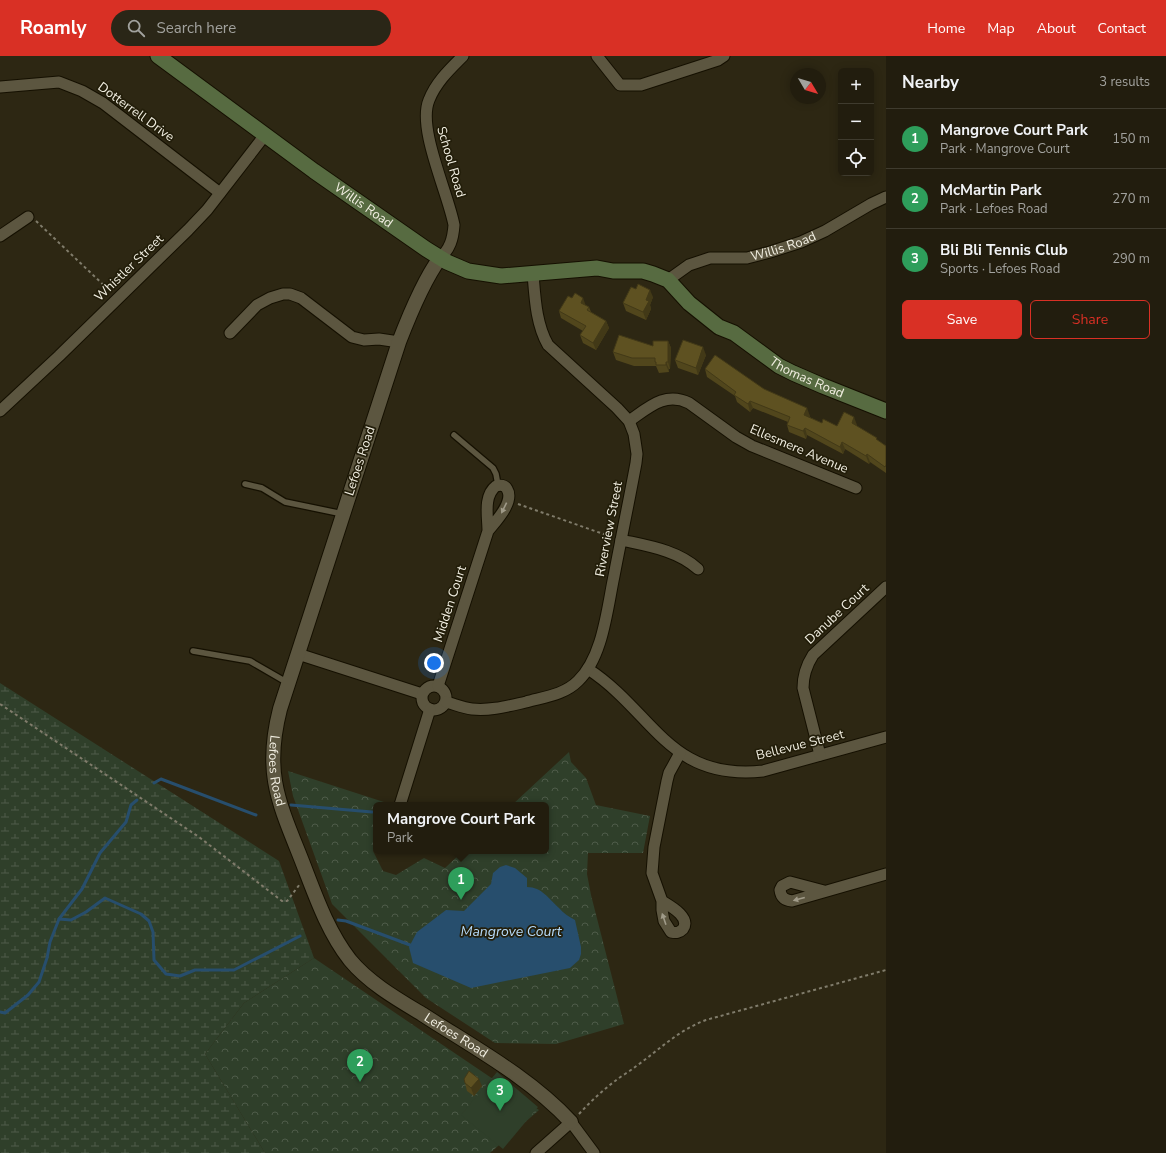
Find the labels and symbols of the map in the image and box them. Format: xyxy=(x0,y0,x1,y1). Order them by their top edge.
north arrow xyxy=(790,68,826,104)
street label: Dotterrell Drive xyxy=(94,78,178,146)
street label: School Road xyxy=(432,124,470,200)
street label: Willis Road xyxy=(330,179,396,232)
street label: Willis Road xyxy=(749,227,819,266)
street label: Whistler Street xyxy=(91,230,168,306)
street label: Thomas Road xyxy=(766,353,847,402)
street label: Ellesmere Avenue xyxy=(747,420,851,478)
street label: Lefoes Road xyxy=(340,424,380,498)
street label: Riverview Street xyxy=(591,479,627,578)
one-way arrow xyxy=(501,503,507,514)
street label: Midden Court xyxy=(429,563,471,644)
street label: Danube Court xyxy=(801,579,873,648)
your location xyxy=(424,653,444,673)
street label: Bellevue Street xyxy=(754,725,846,765)
street label: Lefoes Road xyxy=(264,734,290,809)
pin: 1 xyxy=(448,867,474,900)
one-way arrow xyxy=(793,896,805,902)
one-way arrow xyxy=(661,912,667,924)
water label: Mangrove Court xyxy=(460,922,563,941)
street label: Lefoes Road xyxy=(421,1009,491,1062)
pin: 2 xyxy=(347,1049,373,1082)
pin: 3 xyxy=(487,1078,513,1111)

